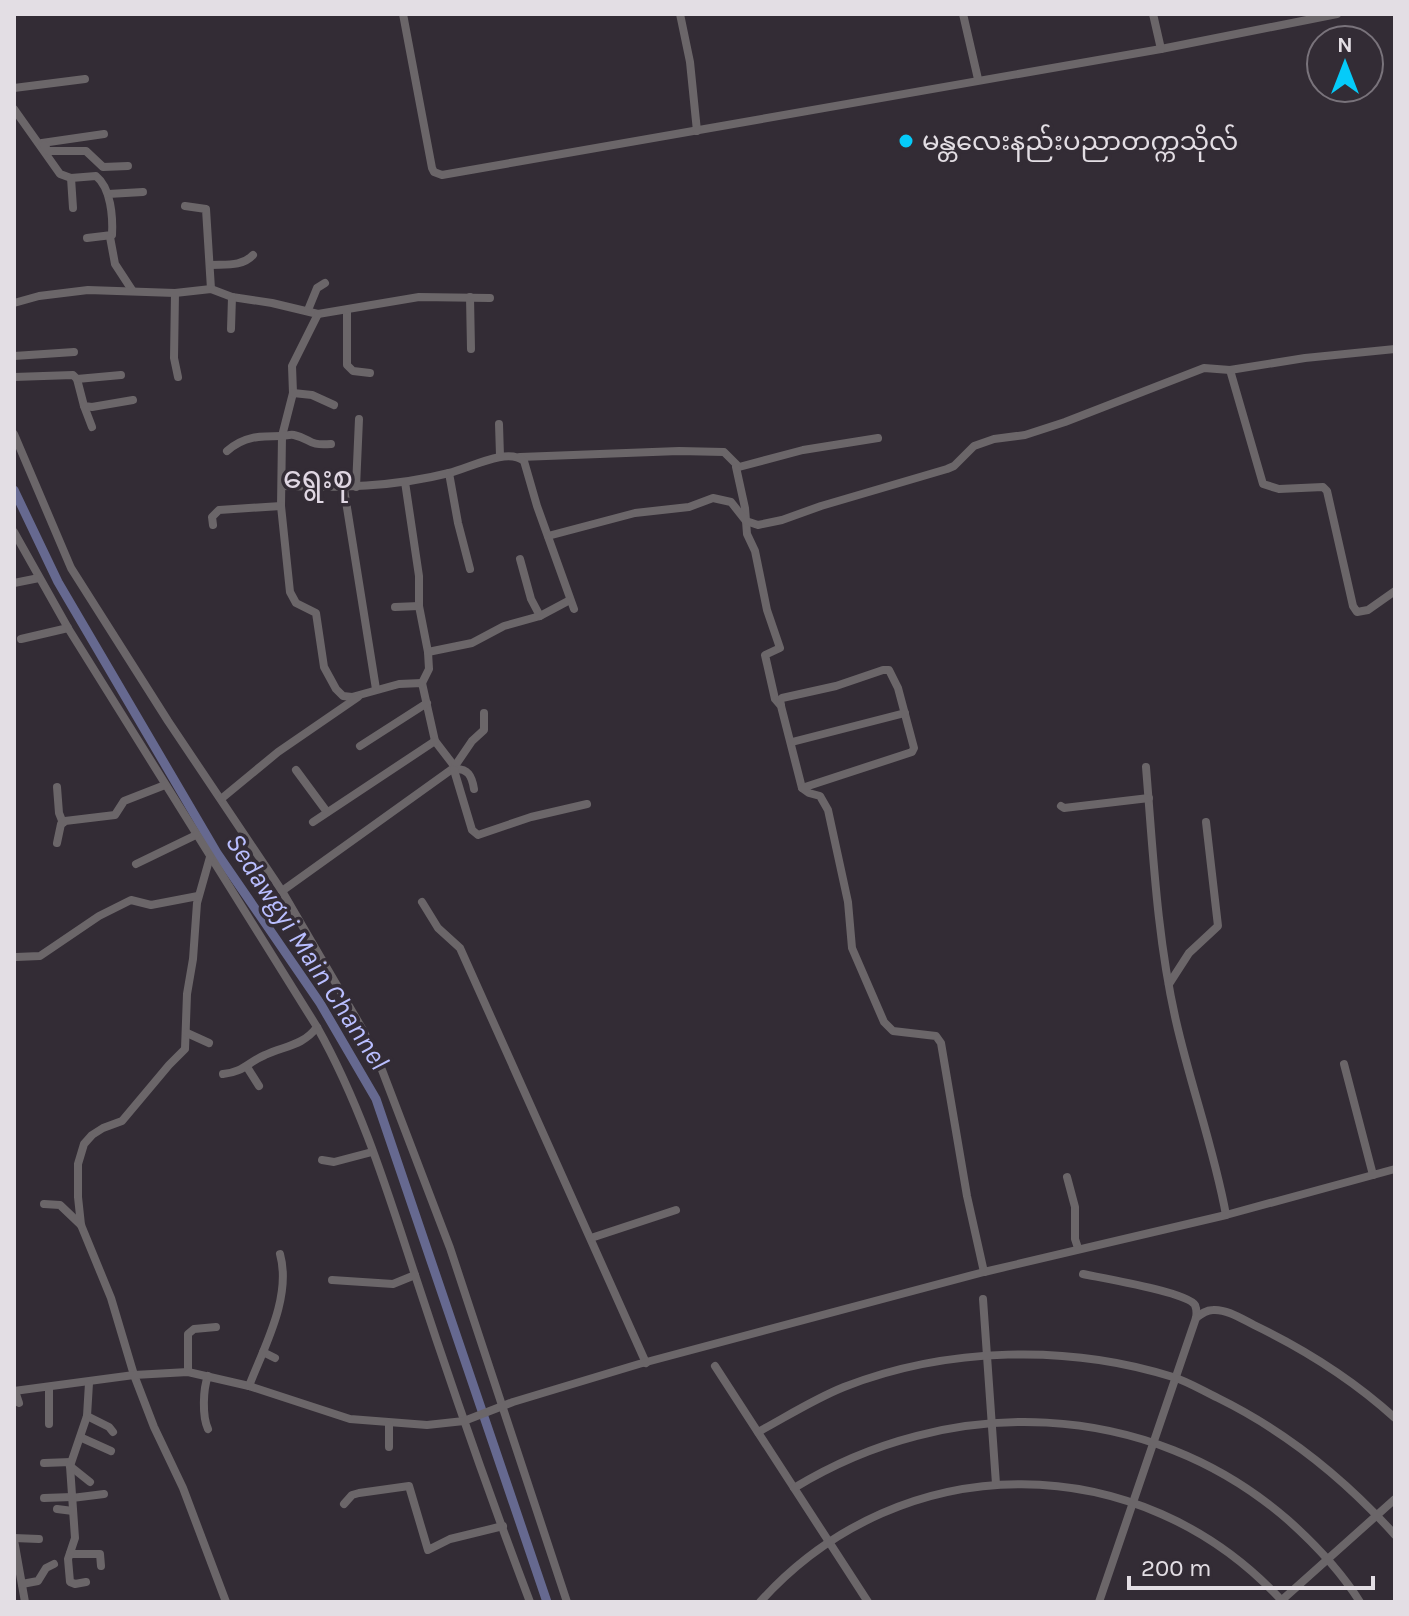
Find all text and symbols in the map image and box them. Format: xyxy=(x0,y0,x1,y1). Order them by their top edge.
north arrow xyxy=(1305,24,1385,104)
text: N xyxy=(1337,32,1353,58)
place label: မန္တလေးနည်းပညာတက္ကသိုလ် xyxy=(922,124,1238,162)
marker: မန္တလေးနည်းပညာတက္ကသိုလ် xyxy=(897,132,915,150)
district label: ရွေးစု xyxy=(283,460,353,503)
water label: Sedawgyi Main Channel xyxy=(219,827,396,1076)
scale bar xyxy=(1129,1540,1373,1590)
text: 200 m xyxy=(1141,1554,1212,1582)

